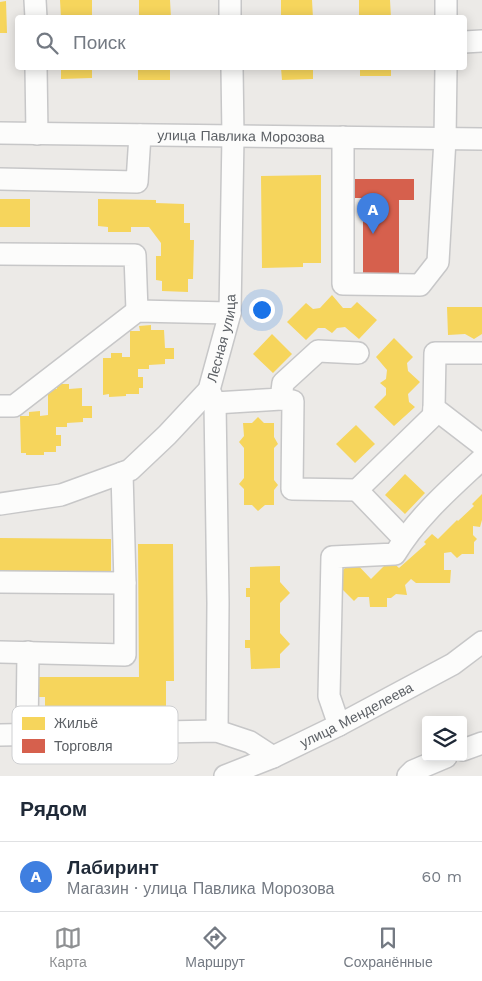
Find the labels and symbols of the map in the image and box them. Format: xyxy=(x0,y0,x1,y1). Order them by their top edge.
street label: улица Павлика Морозова xyxy=(157,127,325,145)
pin: A xyxy=(357,193,389,234)
street label: Лесная улица xyxy=(203,294,239,384)
your location xyxy=(249,297,275,323)
street label: улица Менделеева xyxy=(297,679,416,751)
legend xyxy=(12,706,178,764)
text: Жильё xyxy=(54,715,98,731)
text: Торговля xyxy=(54,738,112,754)

